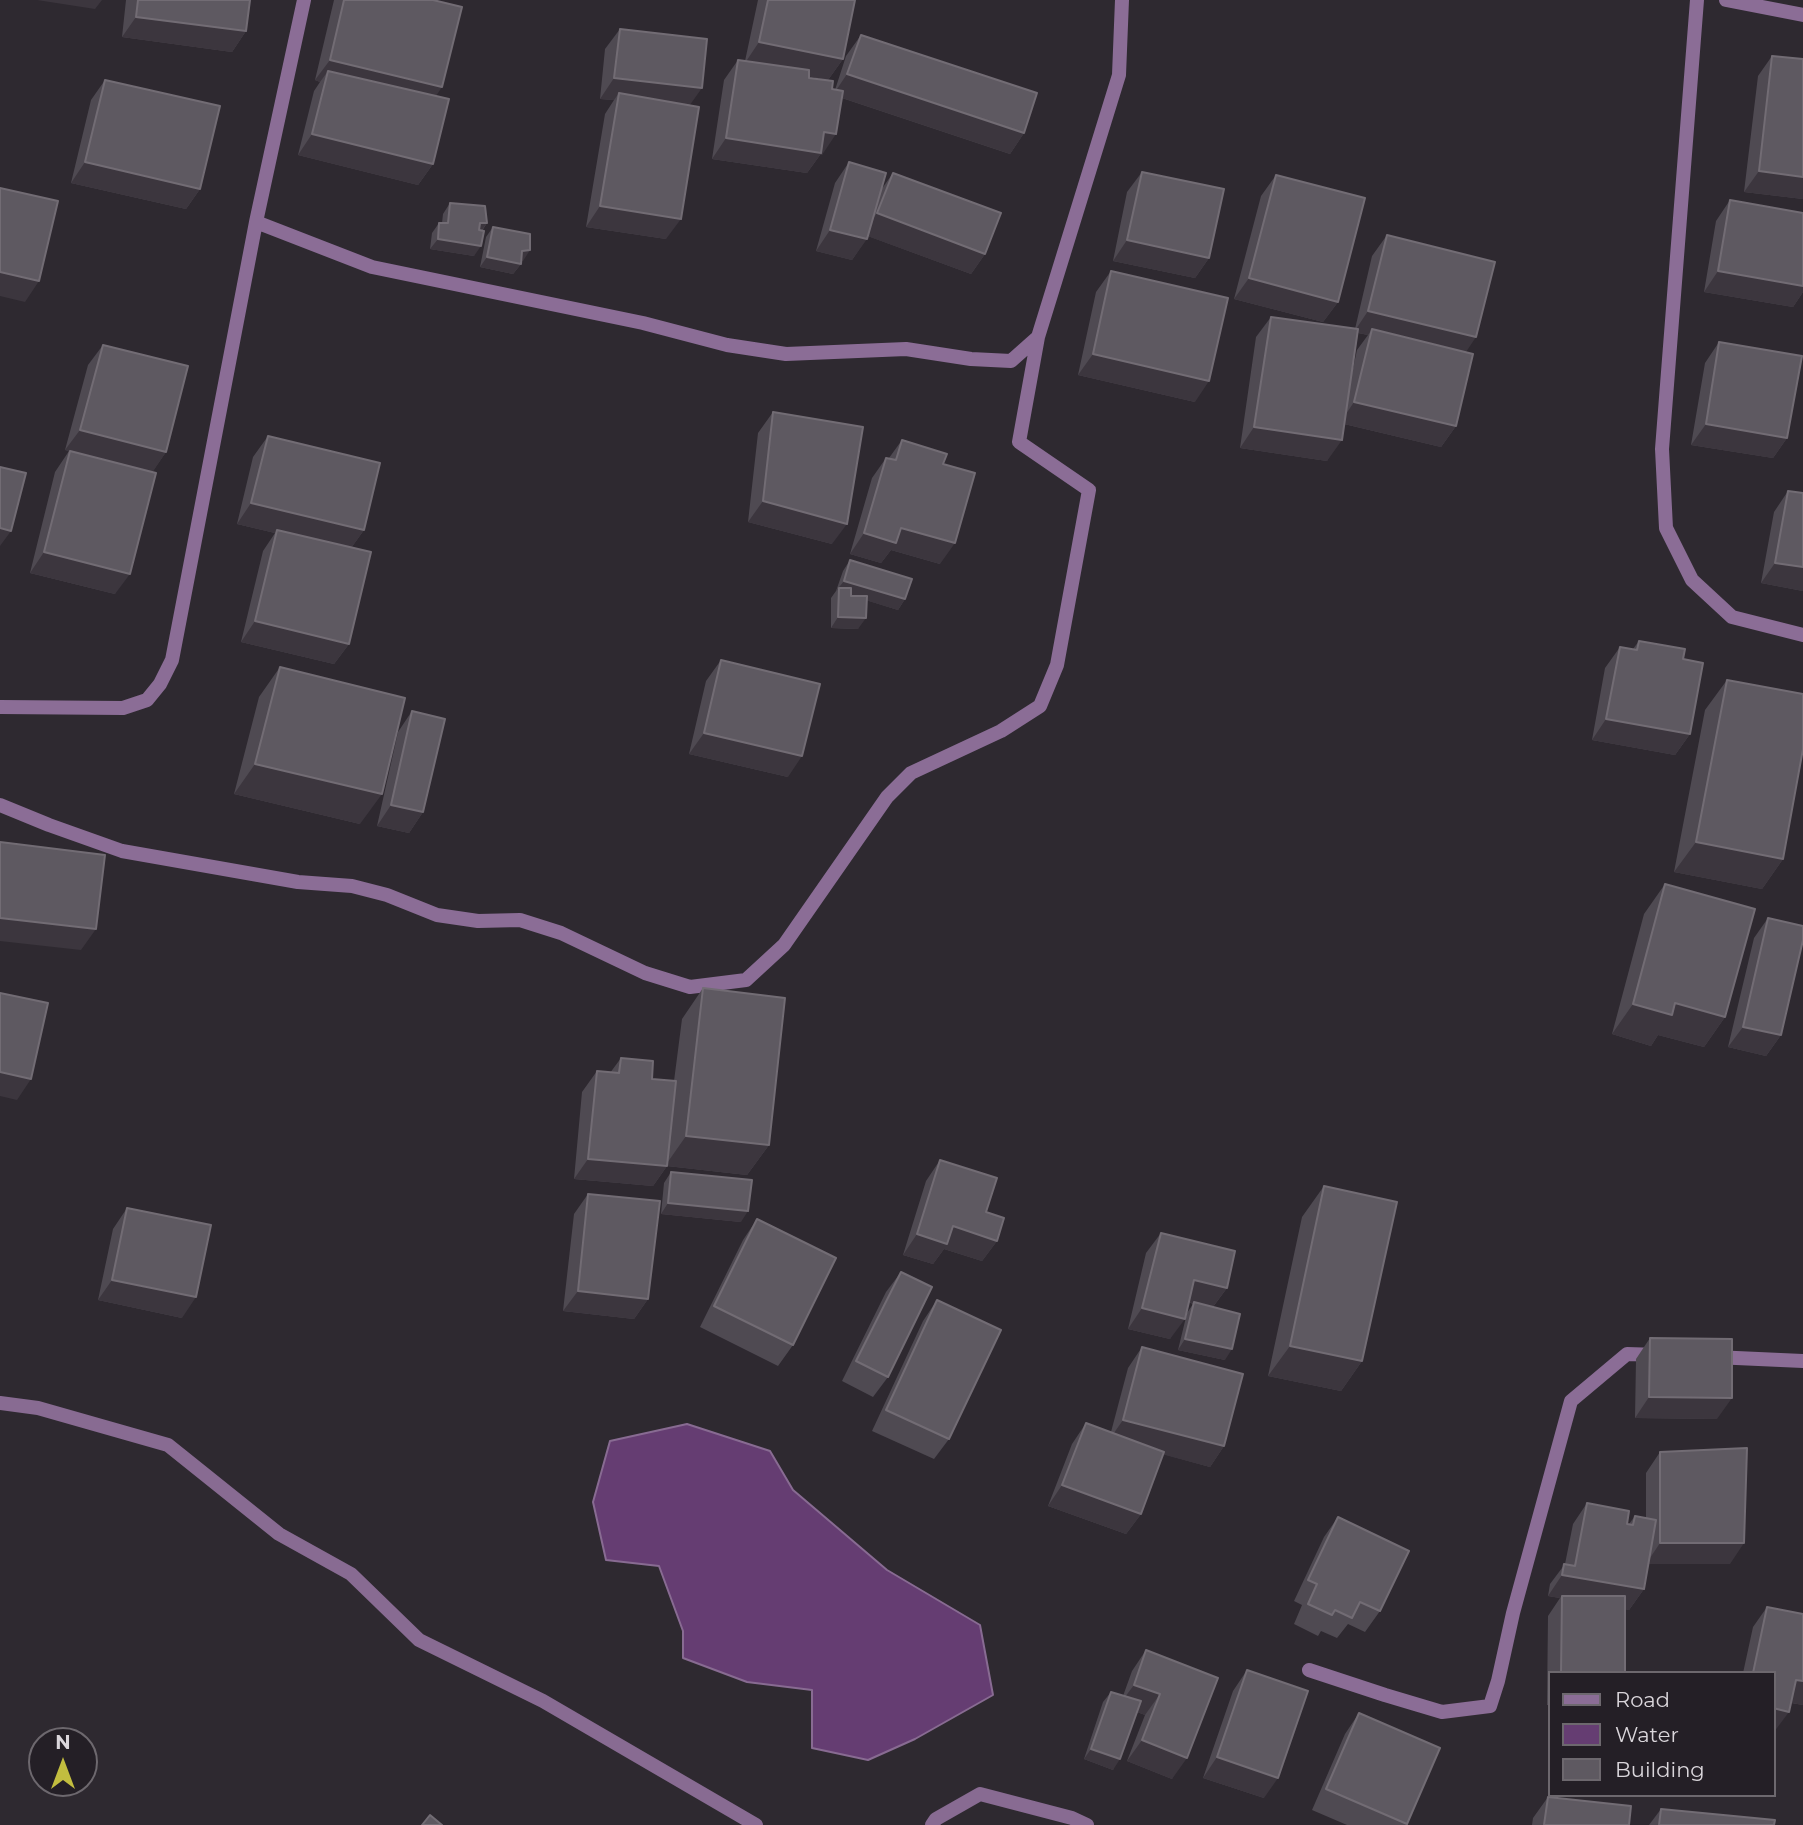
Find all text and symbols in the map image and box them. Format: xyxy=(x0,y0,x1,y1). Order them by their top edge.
legend xyxy=(1548,1671,1775,1797)
text: Road xyxy=(1615,1687,1670,1712)
text: Water xyxy=(1615,1722,1679,1747)
north arrow xyxy=(28,1727,98,1797)
text: N xyxy=(55,1731,71,1754)
text: Building xyxy=(1615,1757,1705,1782)

